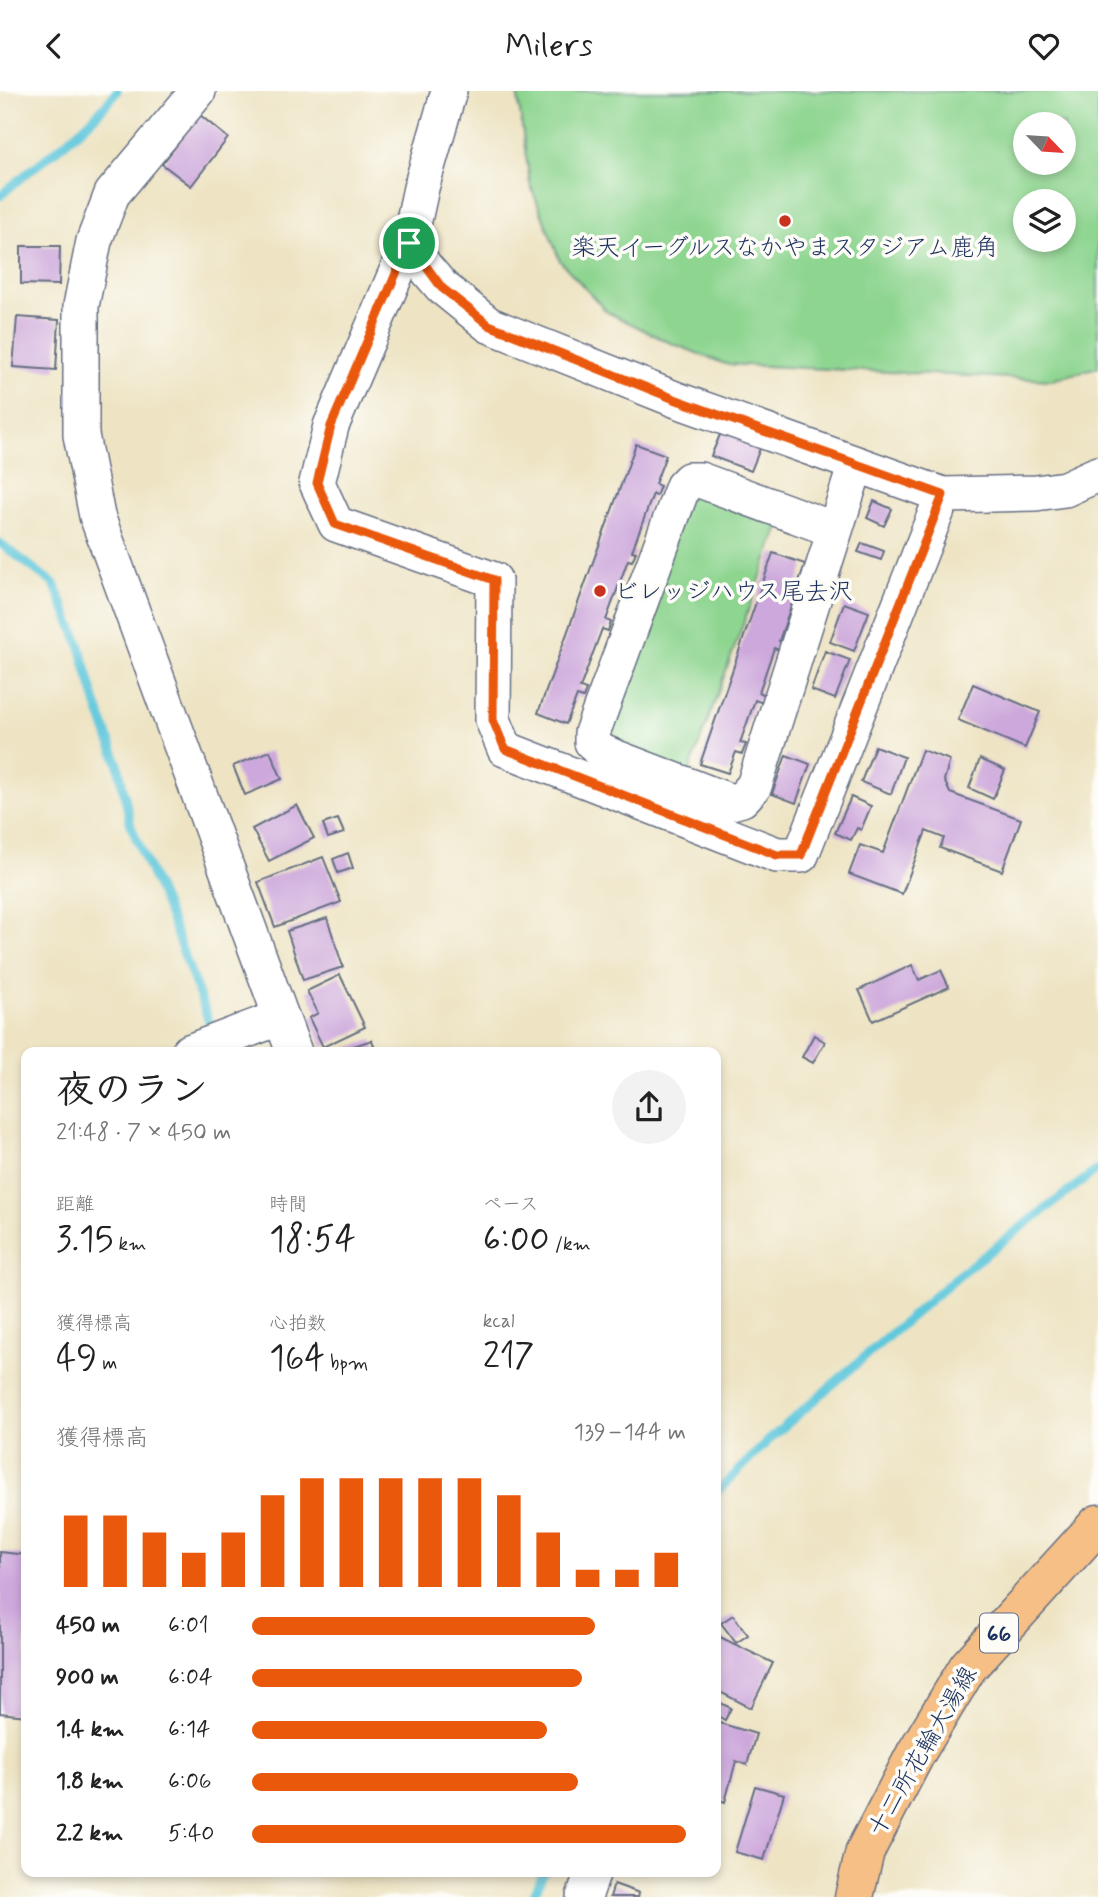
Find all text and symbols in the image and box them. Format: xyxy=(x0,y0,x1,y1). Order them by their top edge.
text: Milers xyxy=(505,25,593,67)
icon: back xyxy=(35,27,73,65)
icon: heart xyxy=(1025,27,1063,65)
north arrow xyxy=(1013,112,1076,175)
map controls xyxy=(1013,112,1076,252)
button: layers xyxy=(1013,189,1076,252)
pin xyxy=(379,213,439,273)
marker: 楽天イーグルスなかやまスタジアム鹿角 xyxy=(777,213,793,229)
icon: arrive xyxy=(390,224,428,262)
place label: 楽天イーグルスなかやまスタジアム鹿角 xyxy=(571,233,999,264)
place label: ビレッジハウス尾去沢 xyxy=(614,577,853,608)
marker: ビレッジハウス尾去沢 xyxy=(592,583,608,599)
text: 夜のラン xyxy=(56,1067,208,1116)
button: share xyxy=(612,1070,686,1144)
text: 21:48 · 7 × 450 m xyxy=(56,1118,231,1148)
text: 距離 xyxy=(56,1192,94,1217)
text: 時間 xyxy=(269,1192,307,1217)
text: ペース xyxy=(483,1192,539,1217)
text: 3.15 xyxy=(56,1217,113,1263)
text: 18:54 xyxy=(269,1217,356,1263)
text: 6:00 xyxy=(483,1217,550,1263)
text: km xyxy=(113,1232,146,1257)
text: /km xyxy=(550,1232,591,1257)
text: kcal xyxy=(483,1309,515,1334)
text: 獲得標高 xyxy=(56,1311,132,1336)
text: 心拍数 xyxy=(269,1311,326,1336)
text: 217 xyxy=(483,1334,534,1380)
text: 49 xyxy=(56,1336,97,1382)
text: 164 xyxy=(269,1336,325,1382)
text: m xyxy=(97,1351,118,1376)
text: bpm xyxy=(325,1351,368,1376)
text: 139–144 m xyxy=(574,1418,686,1448)
text: 獲得標高 xyxy=(56,1424,148,1454)
text: 450 m xyxy=(56,1611,120,1641)
text: 6:01 xyxy=(168,1611,209,1641)
road number: 66 xyxy=(980,1613,1018,1653)
street label: 十二所花輪大湯線 xyxy=(862,1661,985,1843)
text: 900 m xyxy=(56,1663,119,1693)
text: 6:04 xyxy=(168,1663,213,1693)
text: 1.4 km xyxy=(56,1715,124,1745)
text: 6:14 xyxy=(168,1715,210,1745)
text: 1.8 km xyxy=(56,1767,124,1797)
text: 6:06 xyxy=(168,1767,212,1797)
text: 2.2 km xyxy=(56,1819,123,1849)
text: 5:40 xyxy=(168,1819,214,1849)

